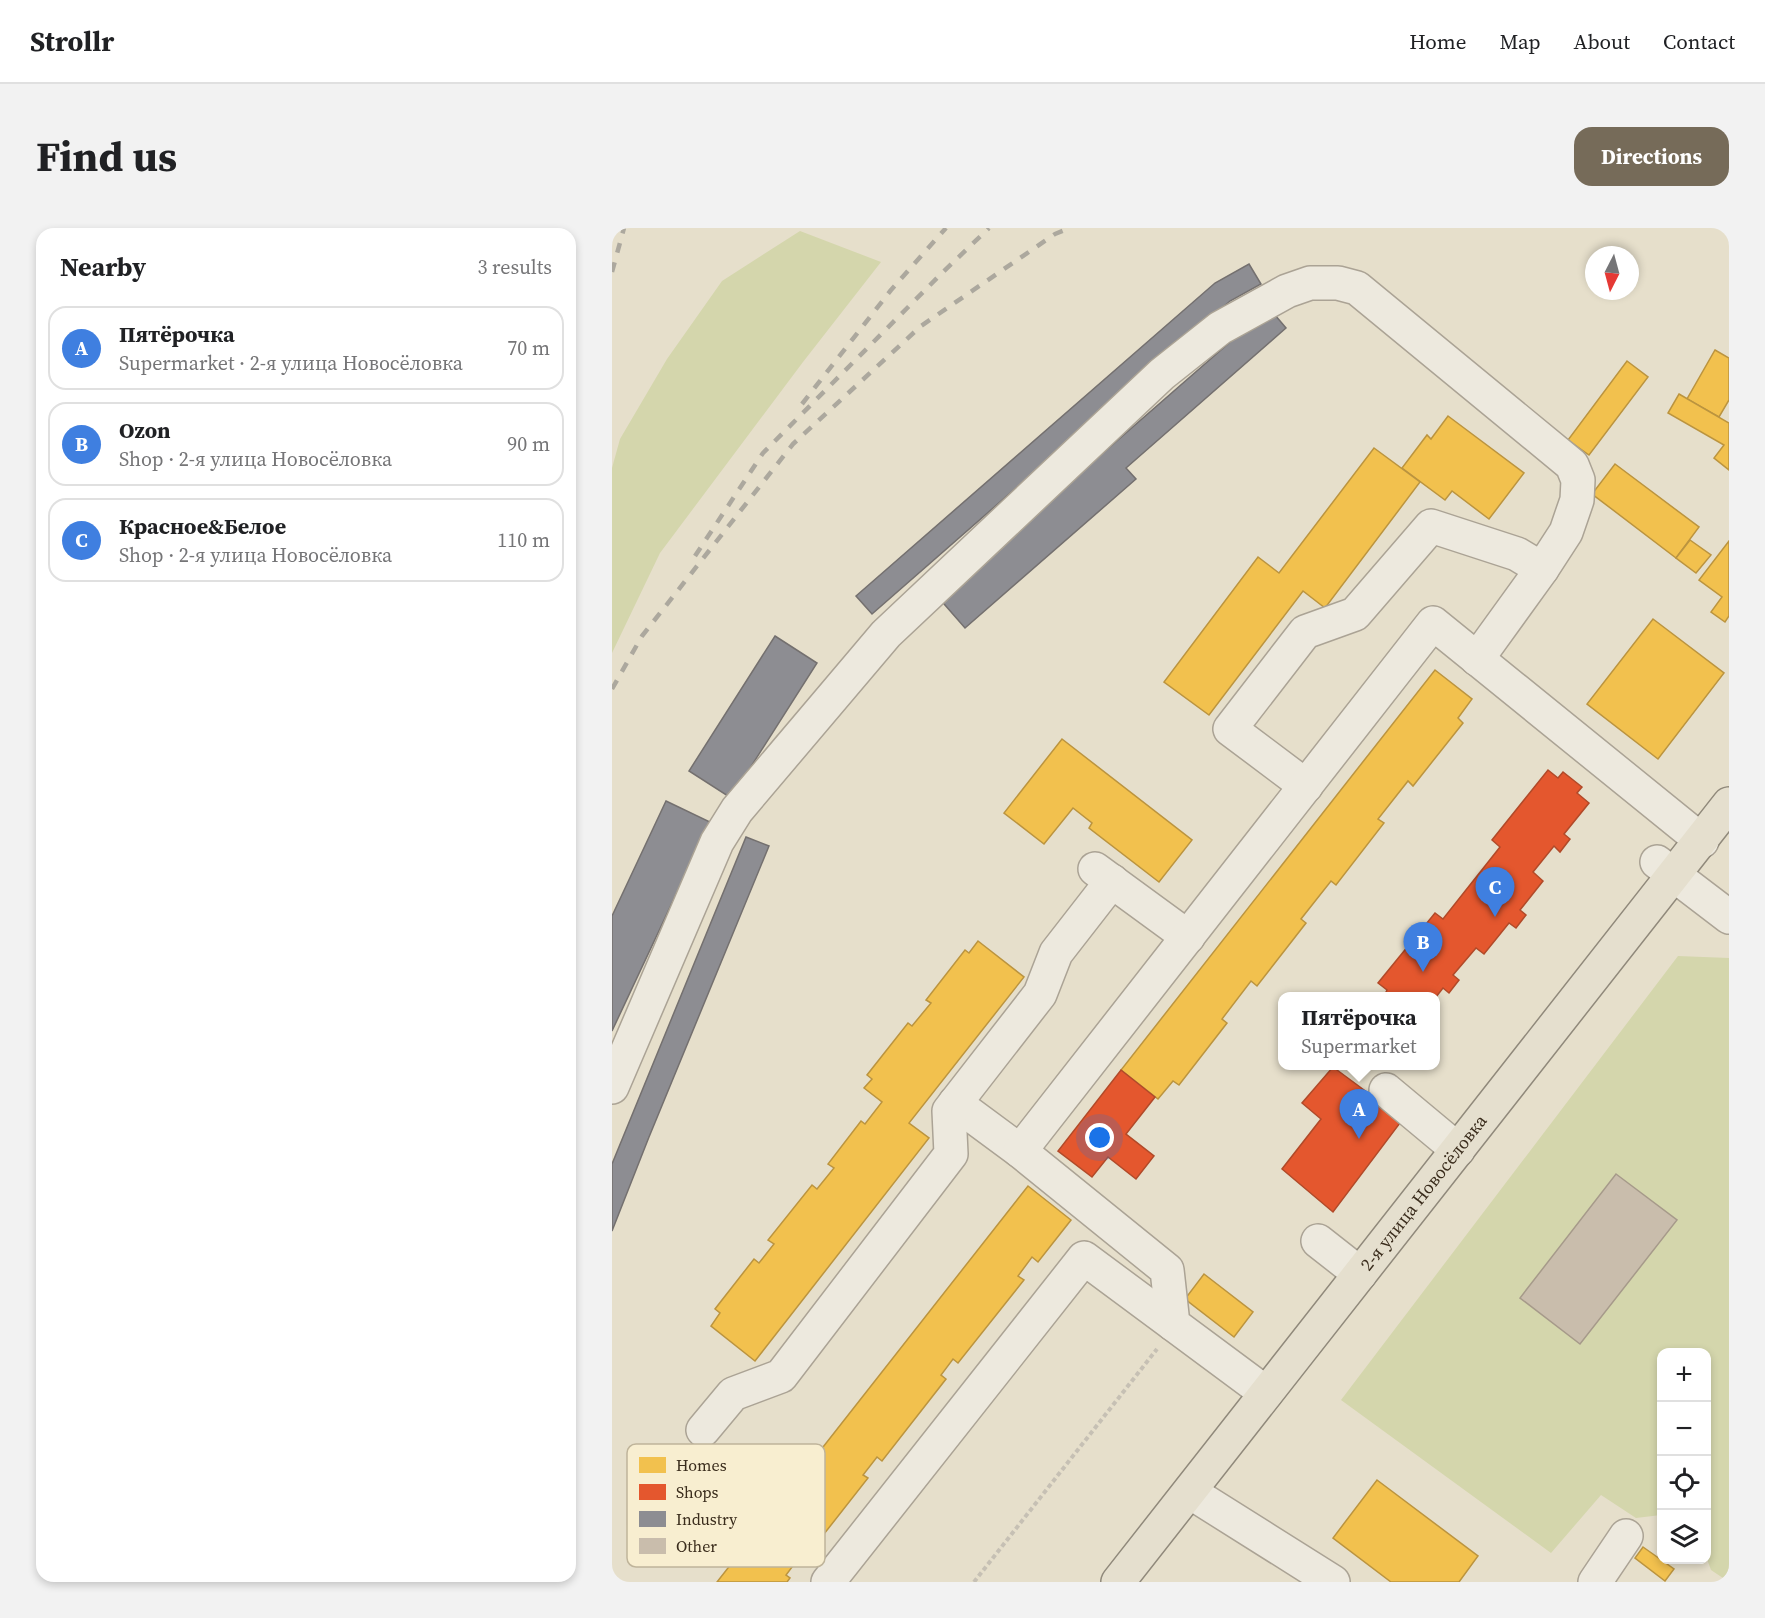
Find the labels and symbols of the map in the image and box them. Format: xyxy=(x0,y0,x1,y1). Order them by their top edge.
north arrow xyxy=(1585,246,1639,300)
pin: C xyxy=(1476,868,1514,917)
pin: B xyxy=(1404,922,1442,972)
pin: A xyxy=(1340,1090,1378,1139)
street label: 2-я улица Новосёловка xyxy=(1354,1108,1493,1276)
your location xyxy=(1085,1123,1114,1152)
legend xyxy=(627,1444,825,1567)
text: Homes xyxy=(676,1454,727,1476)
text: Shops xyxy=(676,1481,719,1503)
text: Industry xyxy=(676,1508,738,1530)
text: Other xyxy=(676,1535,717,1557)

